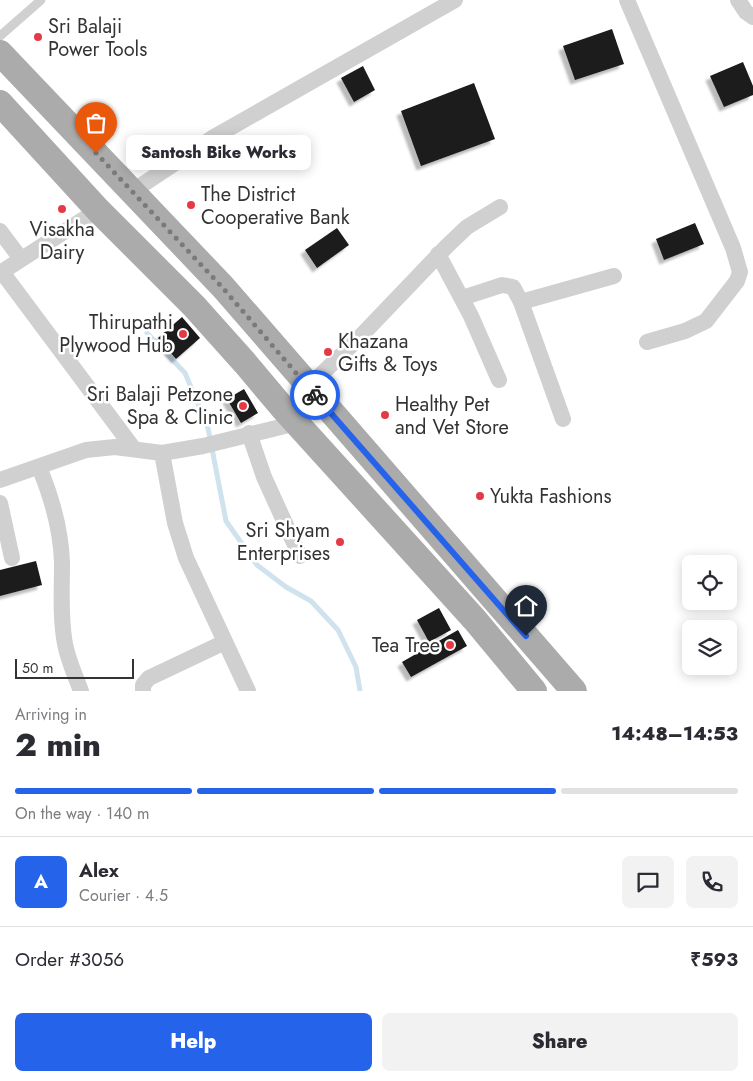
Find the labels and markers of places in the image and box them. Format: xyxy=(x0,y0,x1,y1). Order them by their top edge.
place label: Sri Balaji Power Tools xyxy=(48,12,147,64)
marker: Sri Balaji Power Tools xyxy=(32,31,44,43)
pin xyxy=(75,102,117,153)
callout: Santosh Bike Works xyxy=(126,136,311,170)
place label: The District Cooperative Bank xyxy=(201,180,350,232)
marker: The District Cooperative Bank xyxy=(185,199,197,211)
marker: Visakha Dairy xyxy=(56,203,68,215)
place label: Visakha Dairy xyxy=(30,215,95,267)
place label: Thirupathi Plywood Hub xyxy=(59,308,173,360)
place label: Khazana Gifts & Toys xyxy=(338,327,438,379)
marker: Thirupathi Plywood Hub xyxy=(177,328,189,340)
marker: Khazana Gifts & Toys xyxy=(322,346,334,358)
place label: Sri Balaji Petzone Spa & Clinic xyxy=(87,380,233,432)
place label: Healthy Pet and Vet Store xyxy=(395,390,509,442)
marker: Sri Balaji Petzone Spa & Clinic xyxy=(237,400,249,412)
marker: Healthy Pet and Vet Store xyxy=(379,409,391,421)
place label: Yukta Fashions xyxy=(490,482,612,511)
marker: Yukta Fashions xyxy=(474,490,486,502)
place label: Sri Shyam Enterprises xyxy=(237,516,330,568)
marker: Sri Shyam Enterprises xyxy=(334,536,346,548)
pin xyxy=(505,585,547,636)
place label: Tea Tree xyxy=(372,631,440,660)
marker: Tea Tree xyxy=(444,639,456,651)

